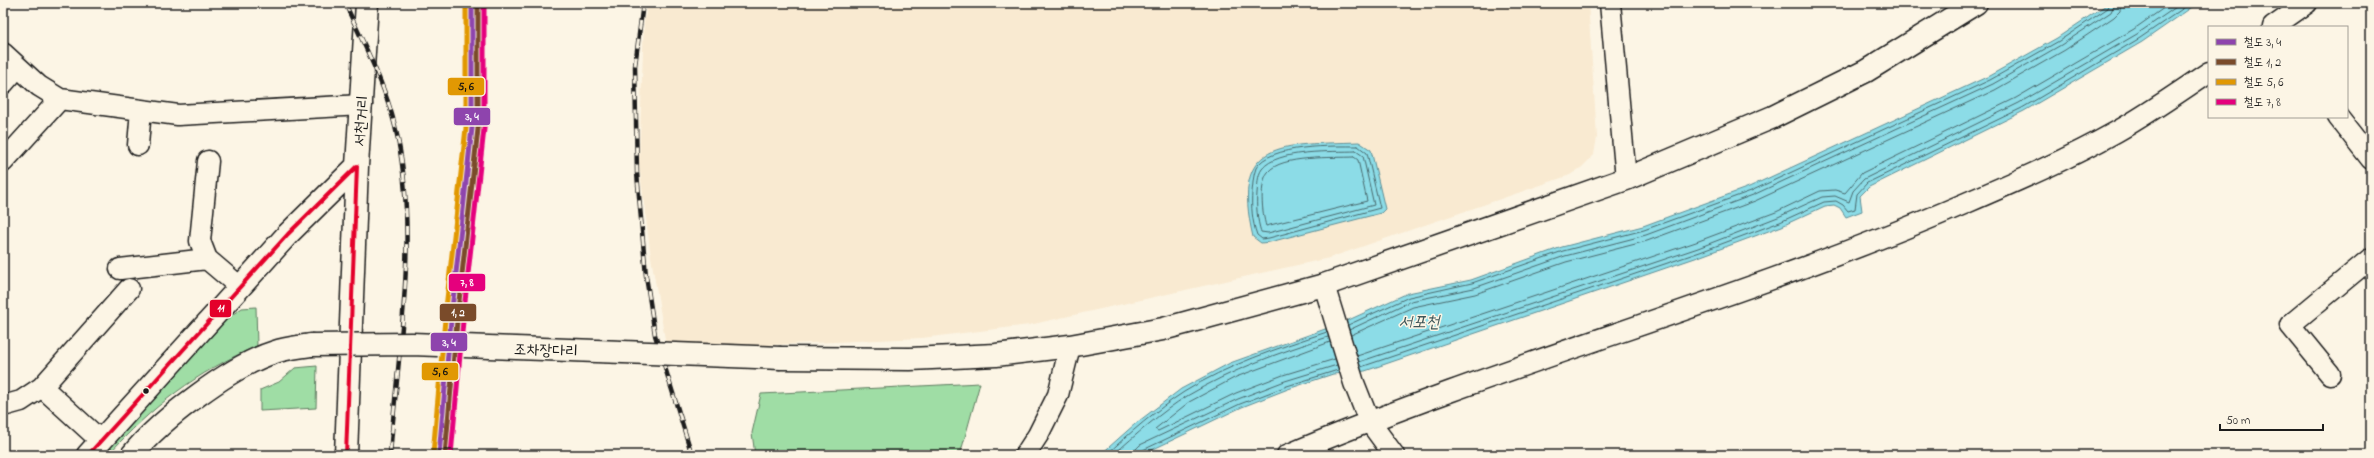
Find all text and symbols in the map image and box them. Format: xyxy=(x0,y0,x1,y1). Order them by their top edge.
legend xyxy=(2208,26,2348,118)
text: 철도 3, 4 xyxy=(2244,34,2281,52)
text: 철도 1, 2 xyxy=(2244,54,2281,72)
text: 철도 5, 6 xyxy=(2244,74,2284,92)
line badge: 5, 6 xyxy=(447,77,485,96)
text: 5, 6 xyxy=(458,79,474,95)
text: 철도 7, 8 xyxy=(2244,94,2281,112)
street label: 서천거리 xyxy=(348,95,376,148)
line badge: 3, 4 xyxy=(453,107,491,126)
text: 3, 4 xyxy=(464,109,479,125)
line badge: 7, 8 xyxy=(448,273,486,292)
text: 7, 8 xyxy=(460,275,475,291)
line badge: 11 xyxy=(209,299,232,318)
text: 11 xyxy=(218,301,225,317)
line badge: 1, 2 xyxy=(439,303,477,322)
text: 1, 2 xyxy=(451,305,465,321)
water label: 서포천 xyxy=(1398,310,1442,335)
line badge: 3, 4 xyxy=(430,332,468,352)
text: 3, 4 xyxy=(441,335,456,351)
street label: 조차장다리 xyxy=(513,338,579,364)
line badge: 5, 6 xyxy=(421,362,459,381)
text: 5, 6 xyxy=(432,364,448,380)
unlabelled marker xyxy=(141,386,151,396)
scale bar xyxy=(2220,406,2323,432)
text: 50 m xyxy=(2226,412,2250,430)

